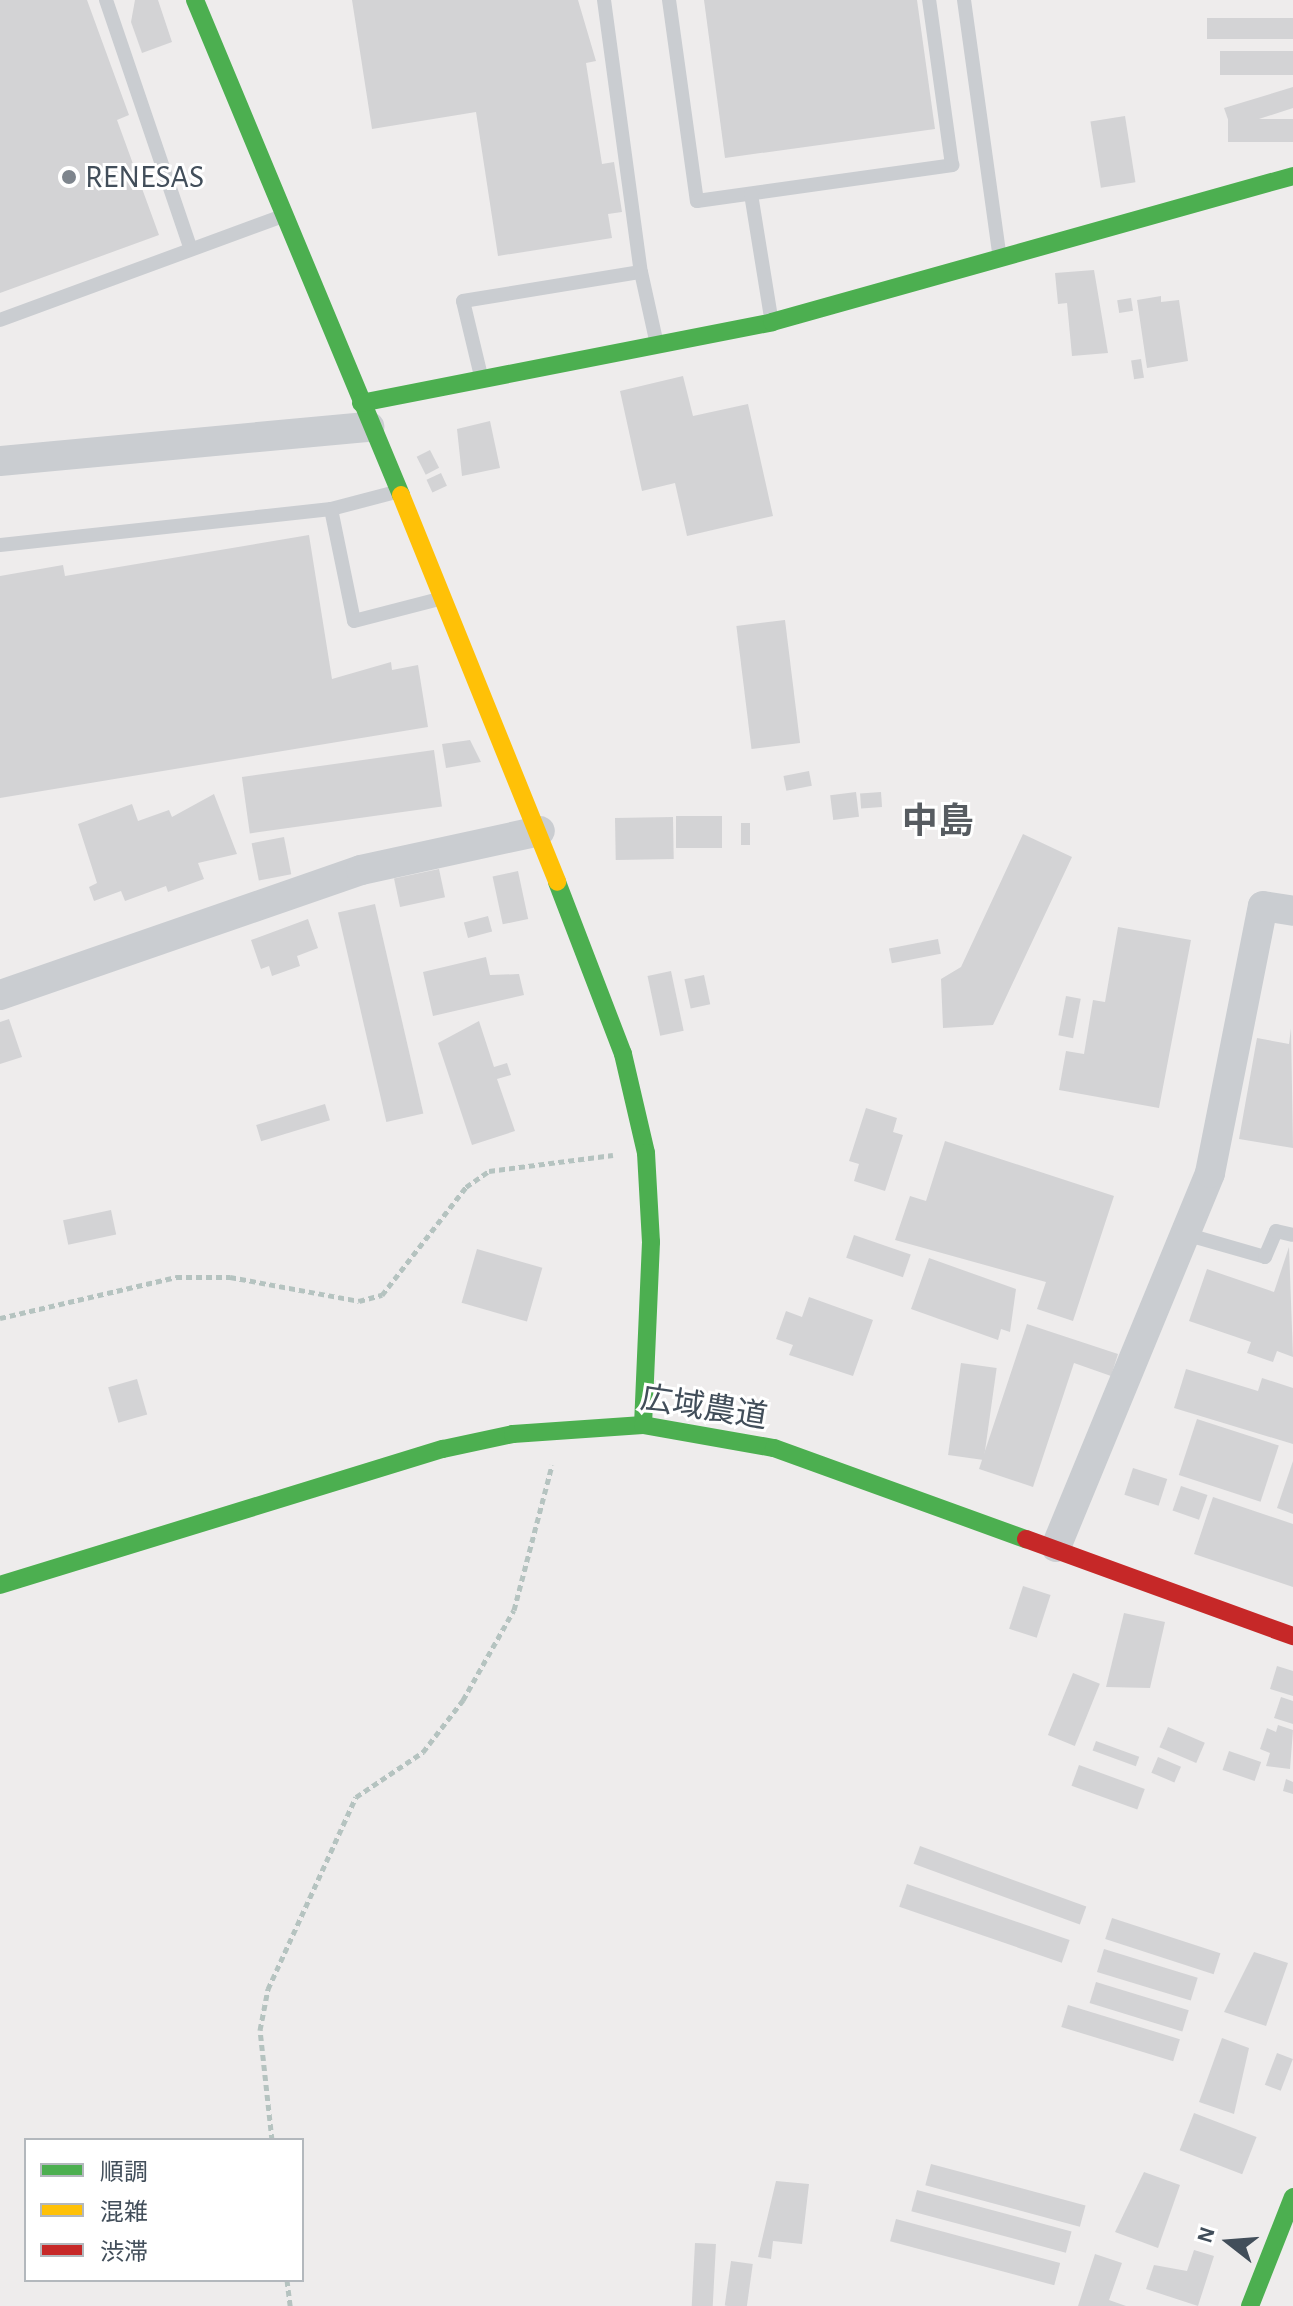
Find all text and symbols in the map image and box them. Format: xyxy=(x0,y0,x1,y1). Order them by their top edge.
place label: RENESAS xyxy=(85,158,204,196)
marker: RENESAS xyxy=(60,168,78,186)
district label: 中島 xyxy=(902,801,974,845)
street label: 広域農道 xyxy=(638,1379,770,1437)
legend xyxy=(24,2138,304,2282)
text: 順調 xyxy=(100,2161,148,2185)
text: 混雑 xyxy=(100,2201,148,2225)
north arrow xyxy=(1189,2202,1269,2282)
text: N xyxy=(1193,2224,1219,2246)
text: 渋滞 xyxy=(100,2241,148,2265)

